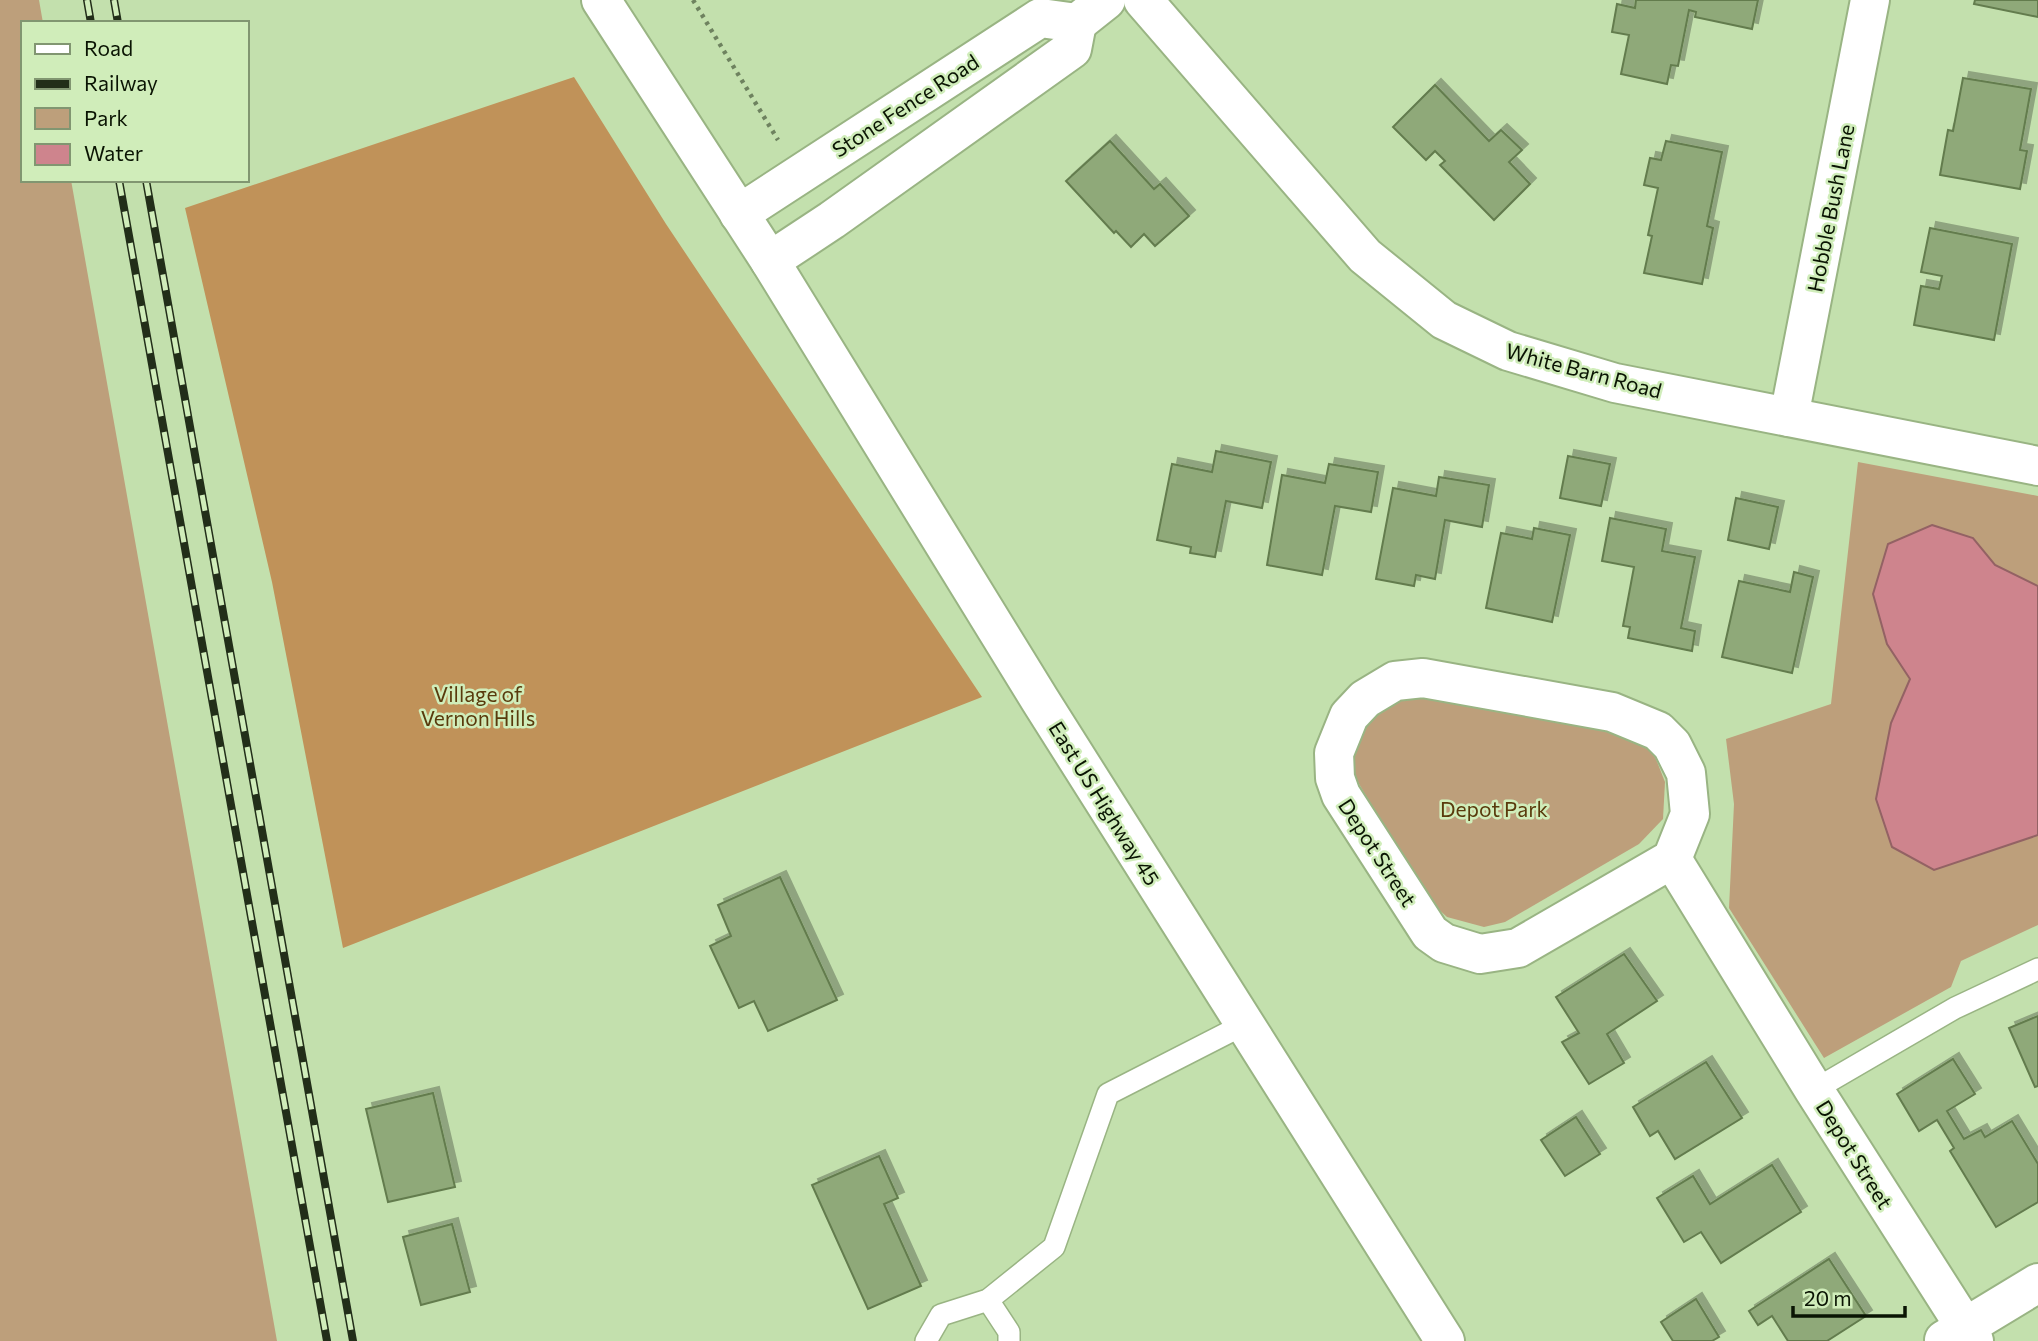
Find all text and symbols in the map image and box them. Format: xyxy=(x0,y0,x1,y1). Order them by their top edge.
legend xyxy=(21,21,248,182)
text: Road xyxy=(84,35,133,60)
street label: Stone Fence Road xyxy=(827,48,983,162)
text: Railway xyxy=(84,70,158,95)
text: Park xyxy=(84,105,128,130)
street label: Hobble Bush Lane xyxy=(1801,122,1859,294)
text: Water xyxy=(84,140,143,165)
street label: White Barn Road xyxy=(1503,337,1665,403)
park label: Village of Vernon Hills xyxy=(421,681,535,730)
street label: East US Highway 45 xyxy=(1044,716,1166,890)
street label: Depot Street xyxy=(1334,793,1422,911)
park label: Depot Park xyxy=(1440,796,1548,821)
street label: Depot Street xyxy=(1812,1095,1898,1213)
scale bar xyxy=(1793,1274,1905,1318)
text: 20 m xyxy=(1804,1285,1852,1310)

